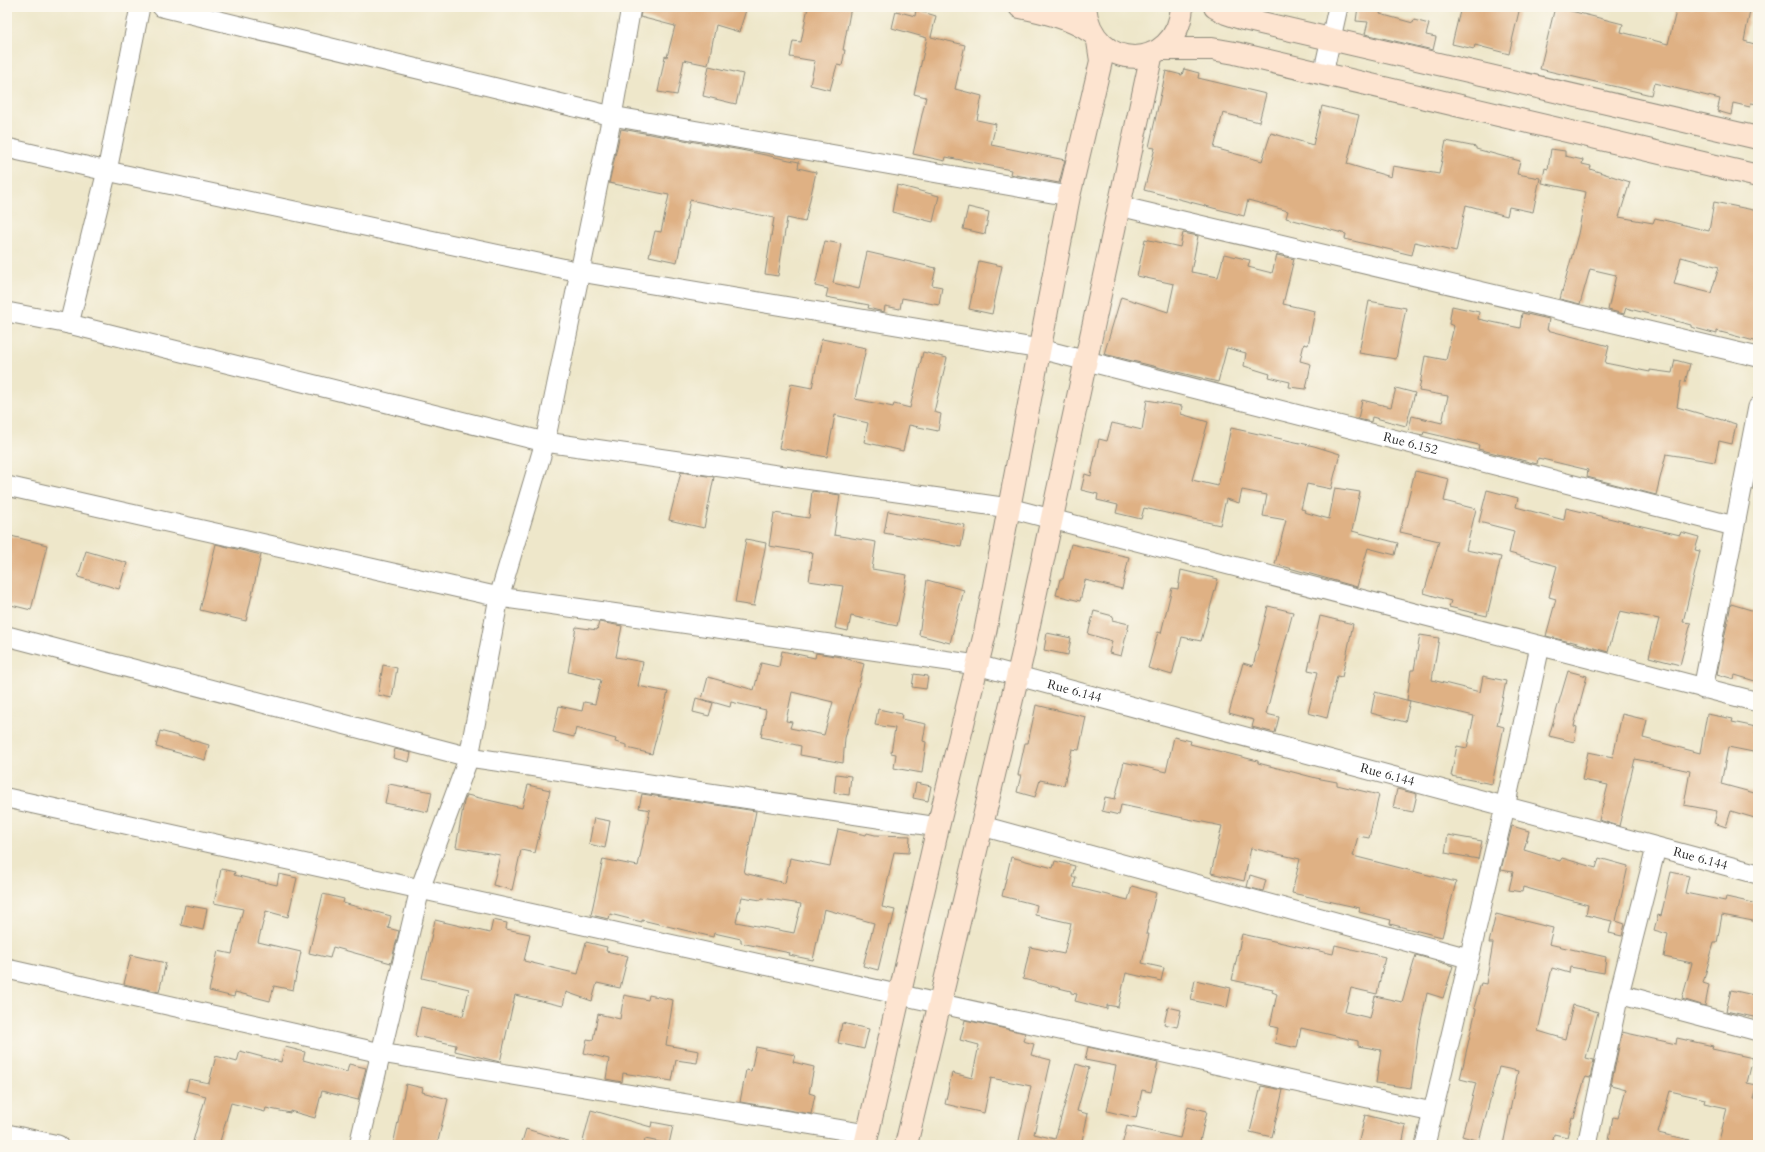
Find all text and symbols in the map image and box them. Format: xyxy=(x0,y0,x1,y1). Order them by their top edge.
street label: Rue 6.152 xyxy=(1381,428,1440,459)
street label: Rue 6.144 xyxy=(1045,675,1104,707)
street label: Rue 6.144 xyxy=(1358,759,1417,791)
street label: Rue 6.144 xyxy=(1671,843,1730,875)

